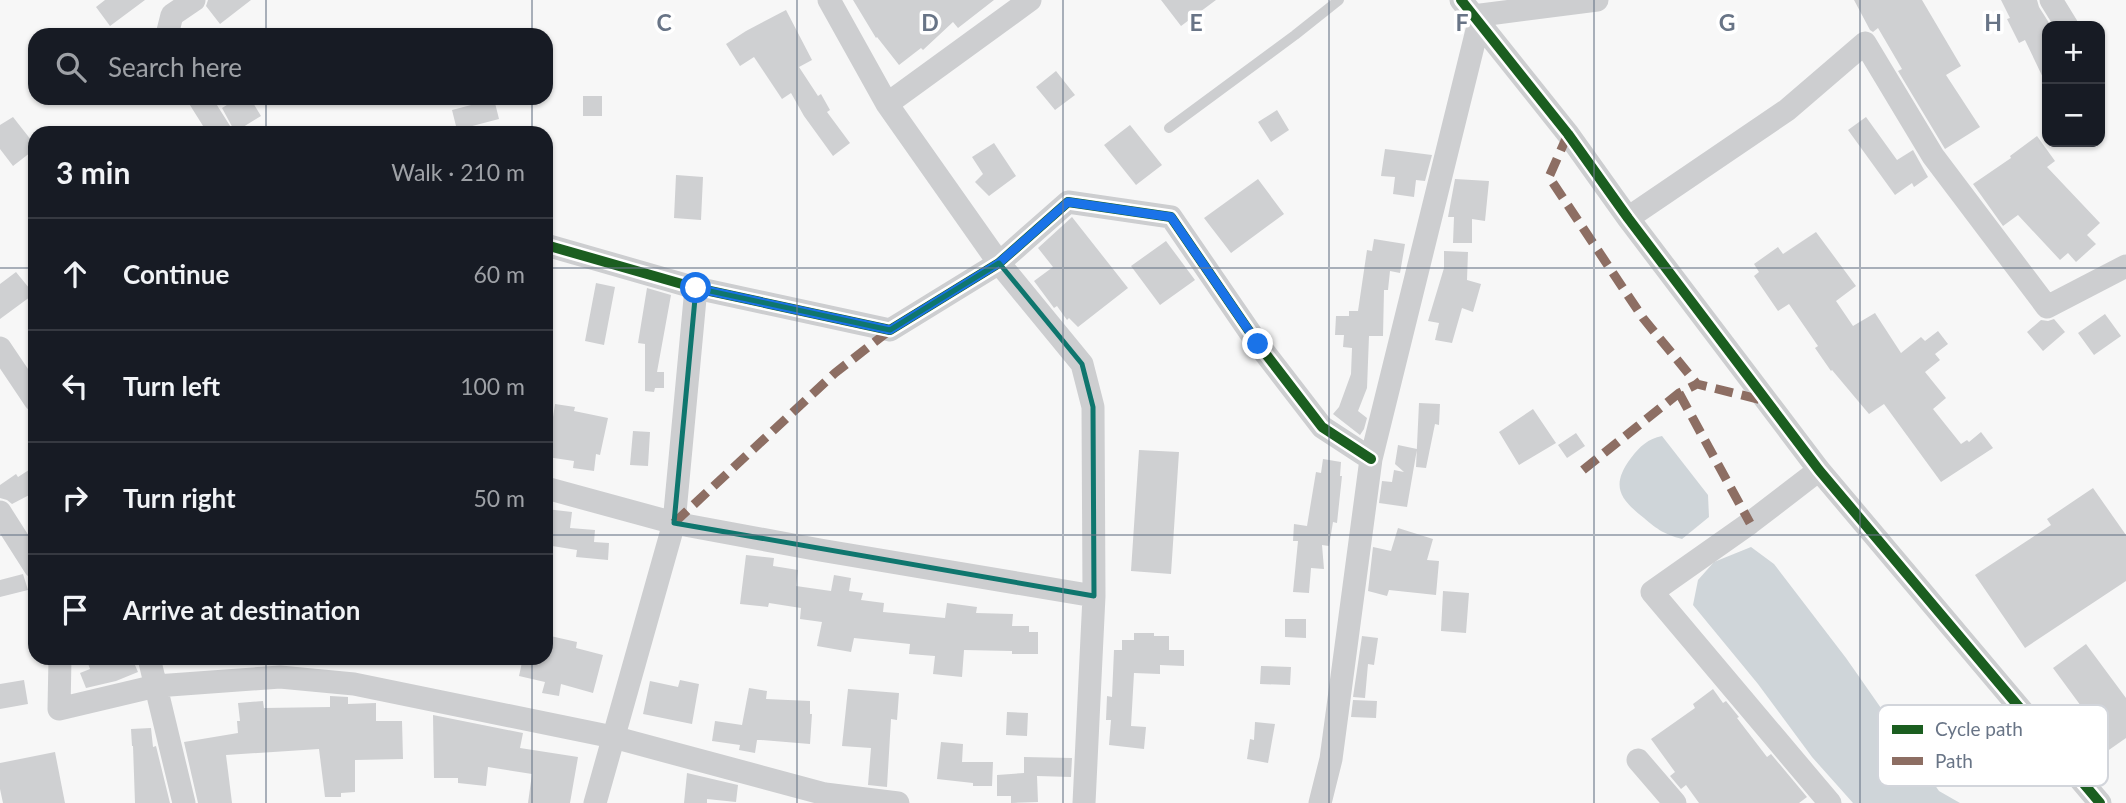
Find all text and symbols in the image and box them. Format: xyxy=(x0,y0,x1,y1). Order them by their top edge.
text: C xyxy=(656,8,672,36)
text: D xyxy=(921,8,939,36)
text: E xyxy=(1189,8,1203,36)
text: F xyxy=(1455,8,1469,36)
text: G xyxy=(1719,8,1735,36)
text: H xyxy=(1984,8,2002,36)
map controls xyxy=(2042,21,2105,147)
button: + xyxy=(2042,21,2105,84)
search box xyxy=(28,28,553,105)
icon: search xyxy=(52,48,90,86)
text: Search here xyxy=(108,51,242,83)
button: − xyxy=(2042,84,2105,147)
text: 3 min xyxy=(56,154,130,190)
text: Walk · 210 m xyxy=(391,158,525,186)
icon: ahead xyxy=(56,255,94,293)
text: Continue xyxy=(123,258,229,290)
text: 60 m xyxy=(474,260,525,288)
route start xyxy=(680,272,711,303)
route end xyxy=(1242,328,1273,359)
icon: left xyxy=(56,367,94,405)
text: Turn left xyxy=(123,370,220,402)
text: 100 m xyxy=(460,372,525,400)
icon: right xyxy=(56,479,94,517)
text: Turn right xyxy=(123,482,236,514)
text: 50 m xyxy=(474,484,525,512)
icon: arrive xyxy=(56,591,94,629)
text: Arrive at destination xyxy=(123,594,360,626)
legend xyxy=(1878,705,2108,786)
text: Cycle path xyxy=(1935,717,2023,740)
text: Path xyxy=(1935,749,1973,772)

